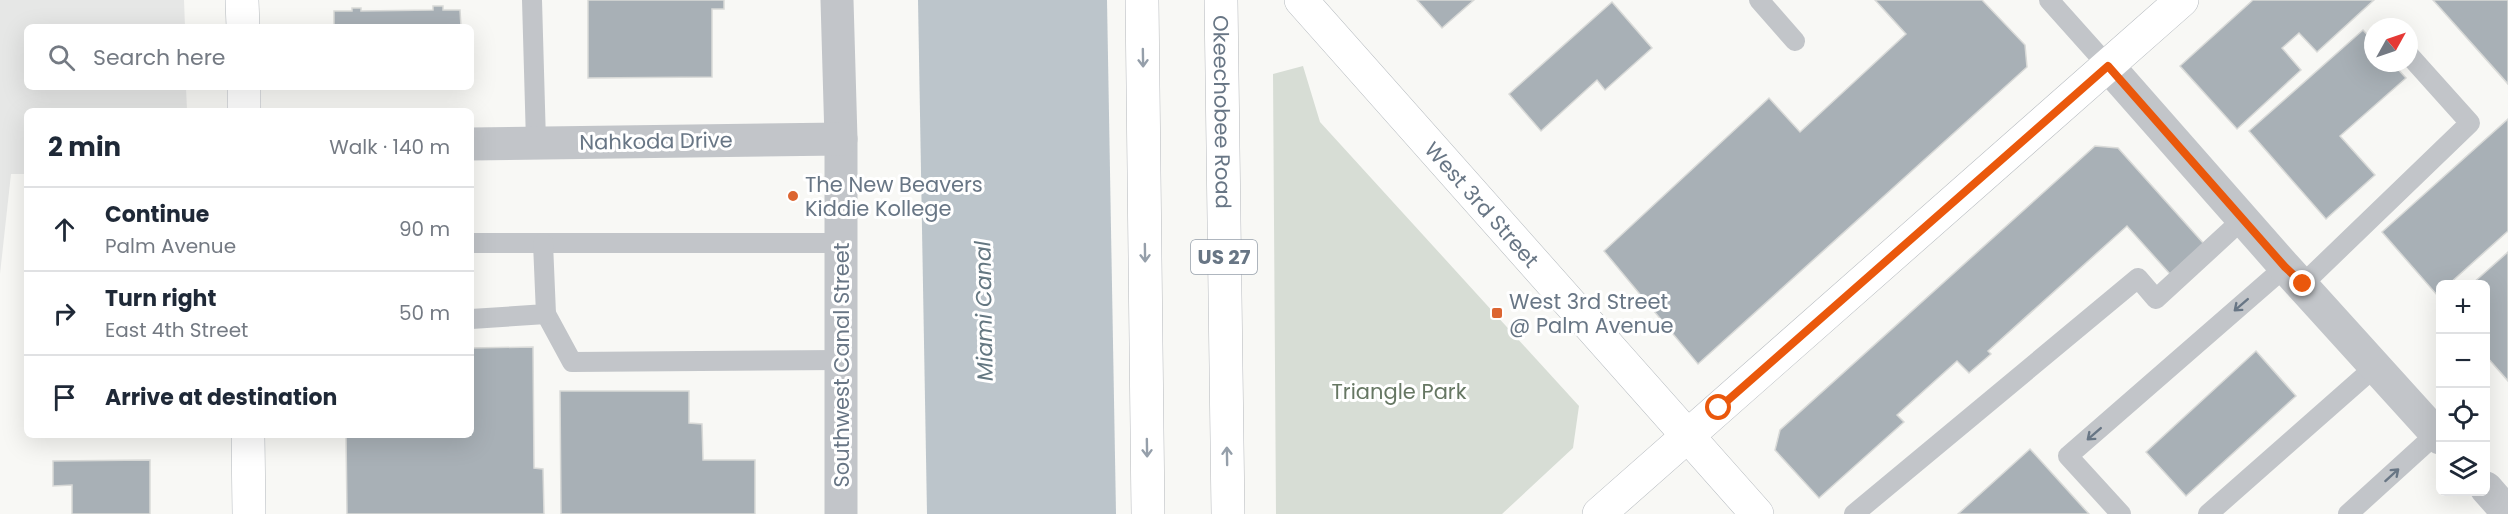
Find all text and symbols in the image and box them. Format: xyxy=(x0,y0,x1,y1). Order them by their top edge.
street label: Okeechobee Road xyxy=(1207,15,1238,209)
north arrow xyxy=(2364,18,2418,72)
search box xyxy=(24,24,474,90)
icon: search xyxy=(45,41,78,74)
text: Search here xyxy=(93,42,226,73)
one-way arrow xyxy=(1137,48,1149,68)
street label: Nahkoda Drive xyxy=(579,125,733,157)
text: 2 min xyxy=(48,129,121,165)
text: Walk · 140 m xyxy=(329,133,450,161)
street label: West 3rd Street xyxy=(1418,135,1546,273)
place label: The New Beavers Kiddie Kollege xyxy=(805,170,983,223)
marker: The New Beavers Kiddie Kollege xyxy=(786,189,800,203)
text: Continue xyxy=(105,199,209,230)
icon: ahead xyxy=(48,213,81,246)
text: 90 m xyxy=(399,215,450,243)
text: Palm Avenue xyxy=(105,232,236,260)
water label: Miami Canal xyxy=(967,240,1001,381)
road number: US 27 xyxy=(1191,240,1257,274)
street label: Southwest Canal Street xyxy=(827,242,856,488)
one-way arrow xyxy=(1139,243,1151,263)
route end xyxy=(2289,270,2315,296)
map controls xyxy=(2436,280,2490,496)
button: + xyxy=(2436,280,2490,334)
text: Turn right xyxy=(105,283,216,314)
place label: West 3rd Street @ Palm Avenue xyxy=(1509,287,1674,340)
icon: right xyxy=(48,297,81,330)
text: 50 m xyxy=(399,299,450,327)
one-way arrow xyxy=(2233,299,2249,312)
marker: West 3rd Street @ Palm Avenue xyxy=(1490,306,1504,320)
text: East 4th Street xyxy=(105,316,248,344)
button: − xyxy=(2436,334,2490,388)
park label: Triangle Park xyxy=(1332,377,1467,406)
icon: arrive xyxy=(48,381,81,414)
text: Arrive at destination xyxy=(105,382,337,413)
button: locate xyxy=(2436,388,2490,442)
route start xyxy=(1705,394,1731,420)
one-way arrow xyxy=(2087,427,2102,441)
one-way arrow xyxy=(1141,438,1153,458)
button: layers xyxy=(2436,442,2490,496)
one-way arrow xyxy=(1221,446,1233,466)
one-way arrow xyxy=(2384,468,2399,482)

